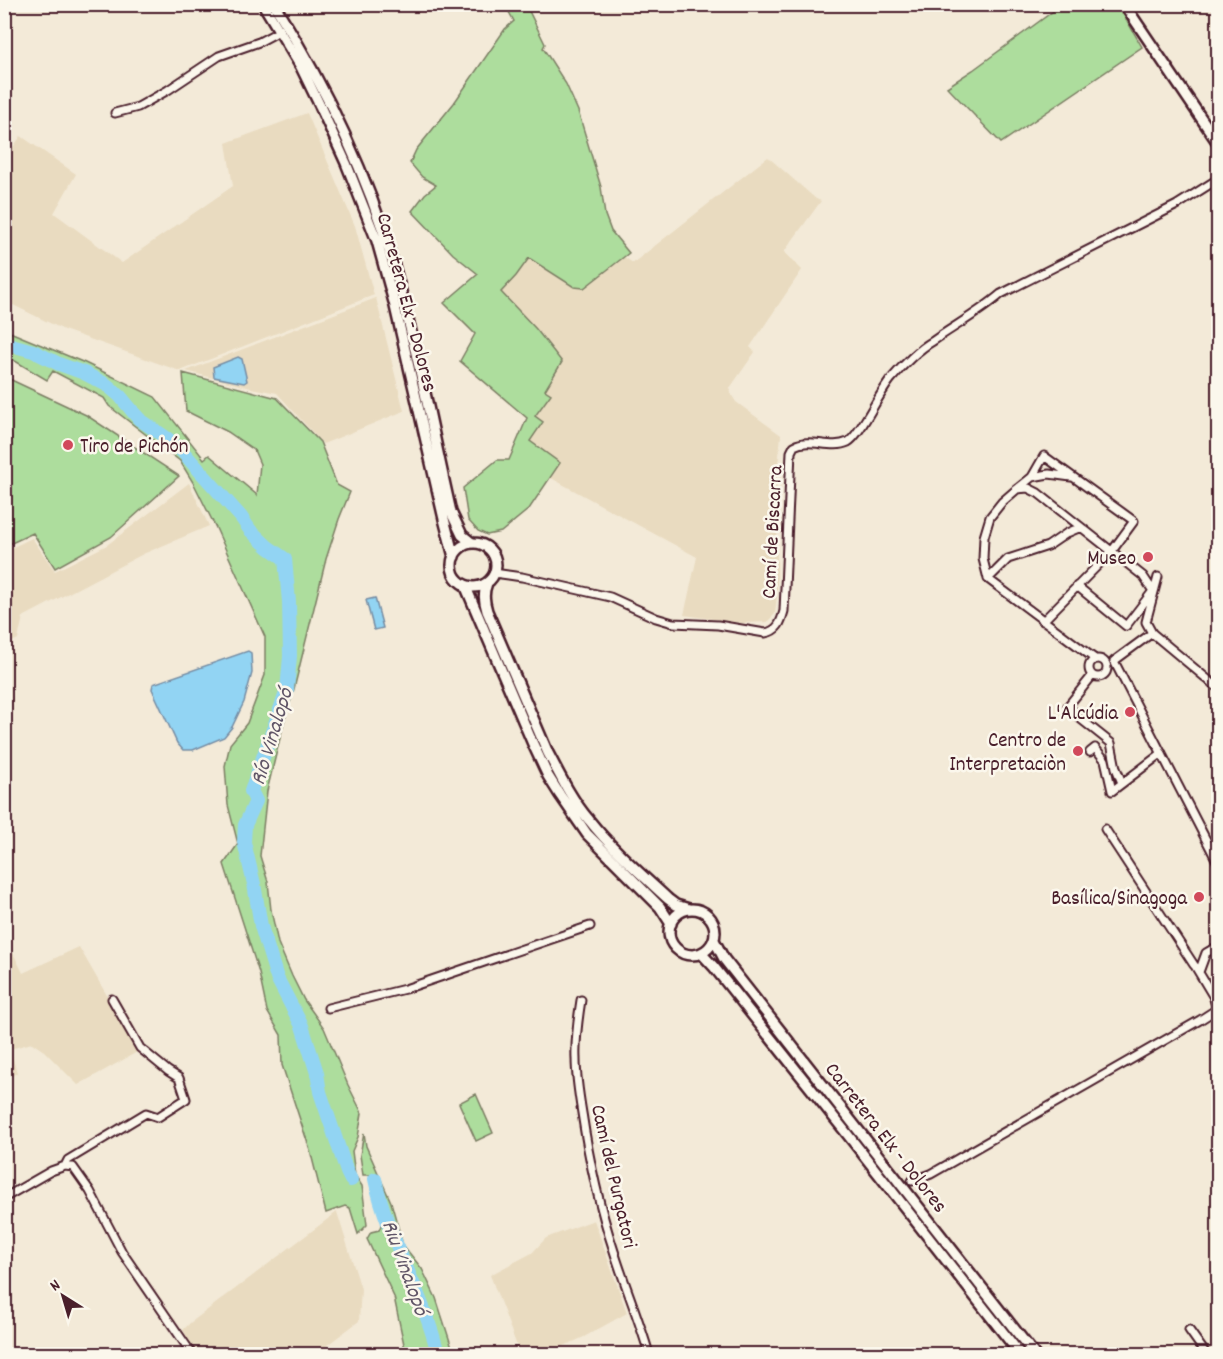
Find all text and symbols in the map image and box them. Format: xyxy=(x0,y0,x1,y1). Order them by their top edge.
street label: Carretera Elx - Dolores xyxy=(367,210,443,396)
place label: Tiro de Pichón xyxy=(80,433,189,463)
marker: Tiro de Pichón xyxy=(61,438,75,452)
street label: Camí de Biscarra xyxy=(756,464,793,600)
place label: Museo xyxy=(1087,545,1136,575)
marker: Museo xyxy=(1141,550,1155,564)
water label: Río Vinalopó xyxy=(244,683,303,789)
place label: L'Alcúdia xyxy=(1048,700,1119,730)
marker: L'Alcúdia xyxy=(1123,705,1137,719)
place label: Centro de Interpretaciòn xyxy=(949,727,1066,781)
marker: Centro de Interpretaciòn xyxy=(1071,744,1085,758)
place label: Basílica/Sinagoga xyxy=(1051,885,1188,915)
marker: Basílica/Sinagoga xyxy=(1192,890,1206,904)
street label: Carretera Elx - Dolores xyxy=(816,1057,953,1221)
street label: Camí del Purgatori xyxy=(581,1102,643,1252)
water label: Riu Vinalopó xyxy=(372,1216,436,1322)
north arrow xyxy=(33,1266,93,1326)
text: N xyxy=(45,1274,66,1298)

